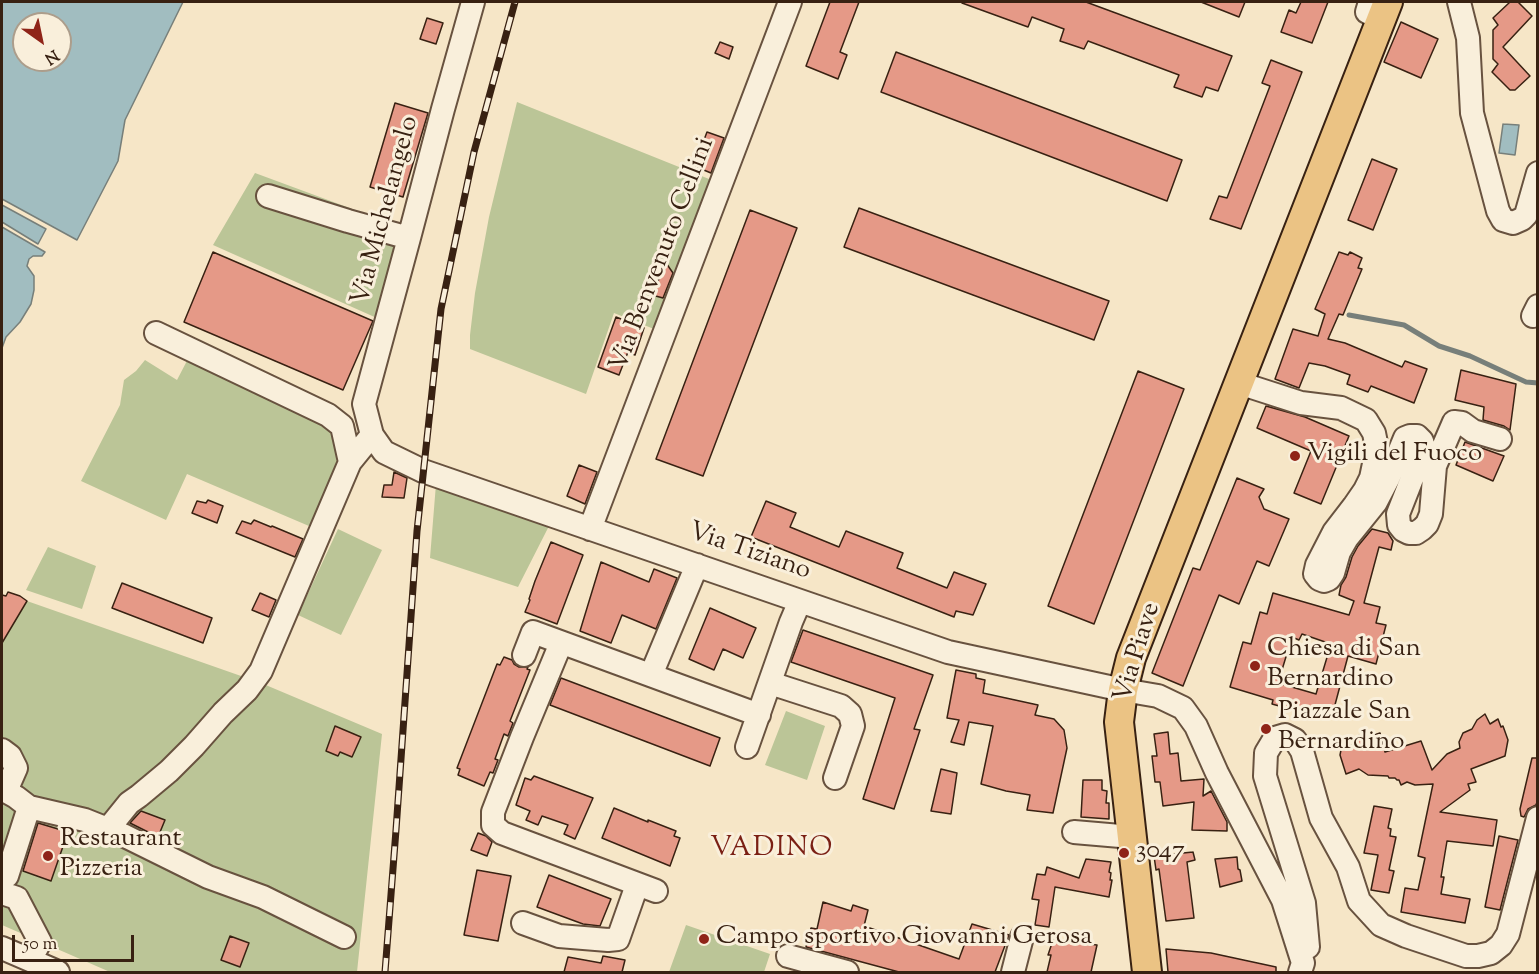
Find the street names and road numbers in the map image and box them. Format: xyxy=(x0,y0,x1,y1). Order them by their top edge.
street label: Via Michelangelo xyxy=(347,113,427,309)
street label: Via Benvenuto Cellini xyxy=(605,134,723,376)
street label: Via Tiziano xyxy=(684,518,814,588)
street label: Via Piave xyxy=(1109,599,1169,707)

